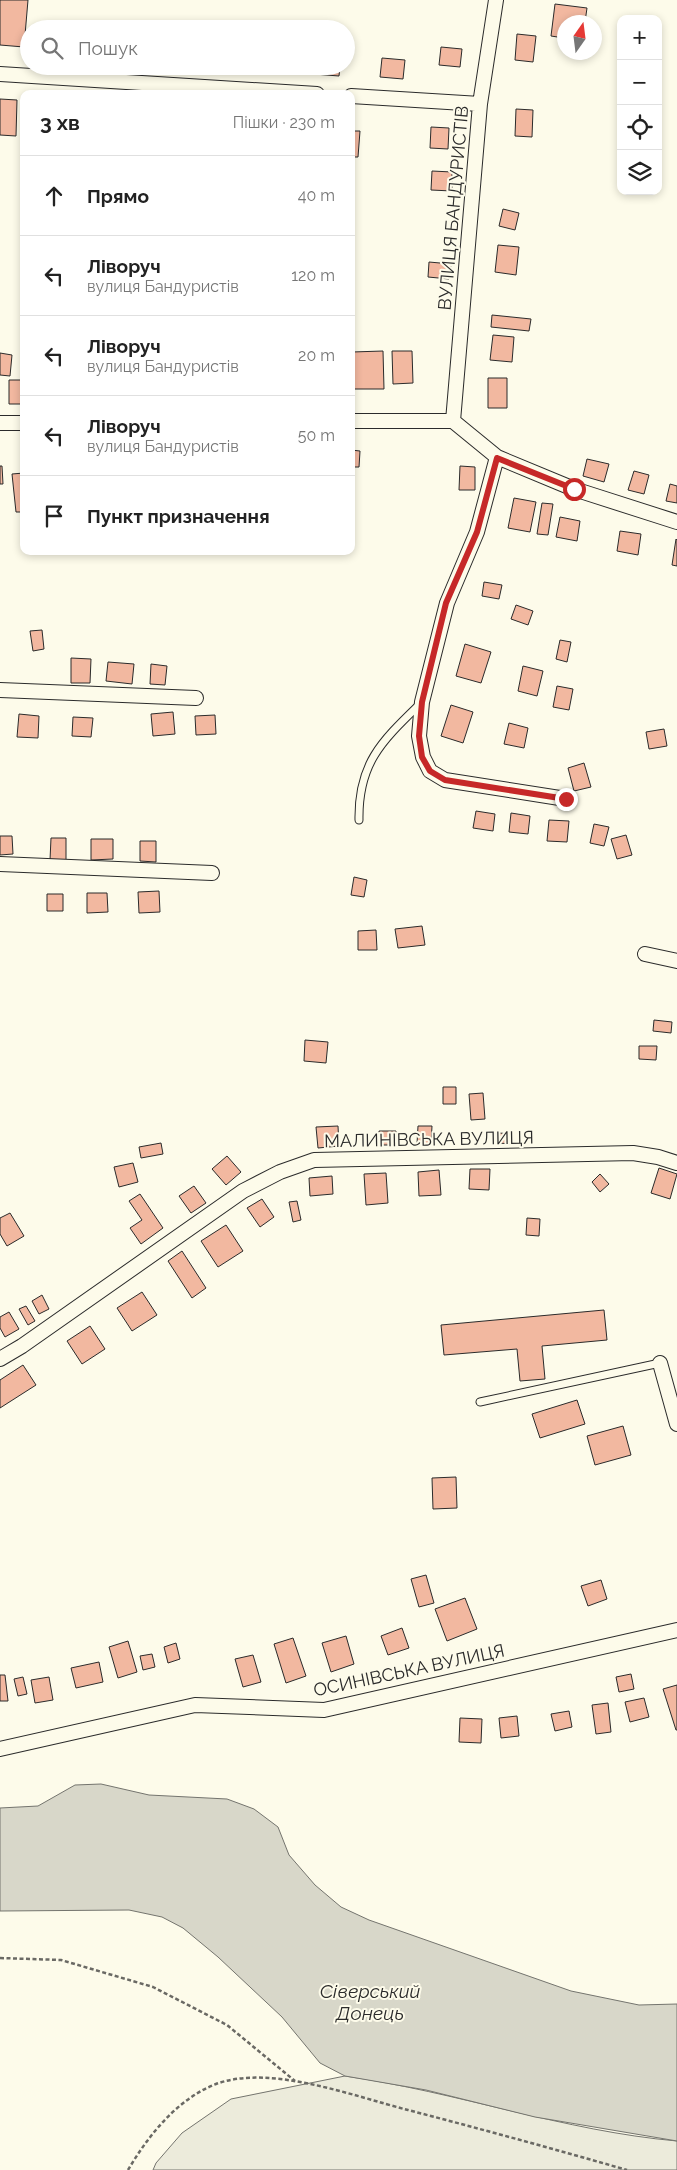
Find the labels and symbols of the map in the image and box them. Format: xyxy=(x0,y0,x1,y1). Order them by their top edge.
north arrow xyxy=(557,15,602,60)
street label: ВУЛИЦЯ БАНДУРИСТІВ xyxy=(434,105,472,311)
route start xyxy=(563,478,586,501)
route end xyxy=(555,788,578,811)
street label: МАЛИНІВСЬКА ВУЛИЦЯ xyxy=(324,1127,534,1151)
street label: ОСИНІВСЬКА ВУЛИЦЯ xyxy=(312,1639,506,1701)
water label: Сіверський Донець xyxy=(320,1980,421,2024)

